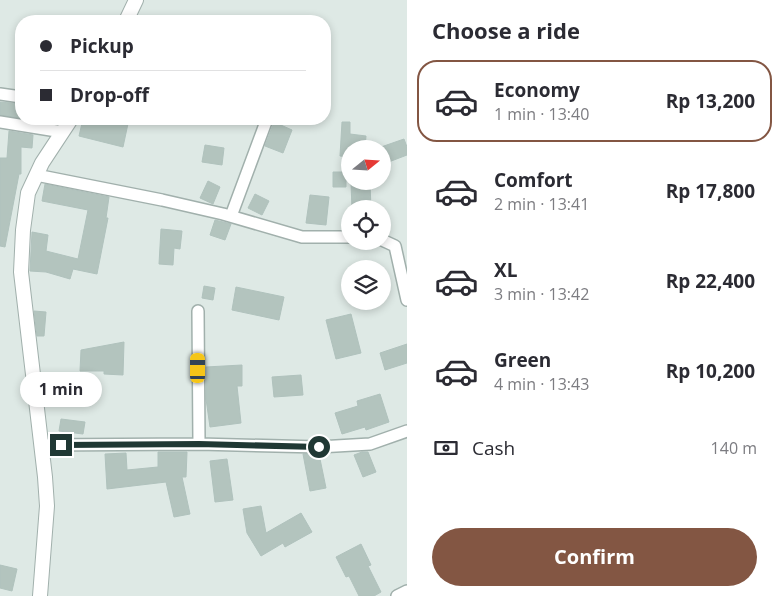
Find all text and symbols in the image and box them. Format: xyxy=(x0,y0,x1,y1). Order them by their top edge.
text: Choose a ride xyxy=(432,15,580,45)
text: Pickup xyxy=(70,33,134,59)
text: Economy xyxy=(494,77,580,103)
icon: car xyxy=(434,79,479,124)
text: Drop-off xyxy=(70,82,149,108)
text: Rp 13,200 xyxy=(666,88,755,114)
text: 1 min · 13:40 xyxy=(494,103,589,125)
north arrow xyxy=(341,140,391,190)
map controls xyxy=(341,140,391,310)
text: Comfort xyxy=(494,167,573,193)
icon: car xyxy=(434,169,479,214)
text: Rp 17,800 xyxy=(666,178,755,204)
text: 2 min · 13:41 xyxy=(494,193,589,215)
button: locate xyxy=(341,200,391,250)
text: XL xyxy=(494,257,517,283)
icon: car xyxy=(434,259,479,304)
button: layers xyxy=(341,260,391,310)
text: Rp 22,400 xyxy=(666,268,755,294)
text: 3 min · 13:42 xyxy=(494,283,589,305)
text: Green xyxy=(494,347,551,373)
icon: car xyxy=(434,349,479,394)
car xyxy=(190,353,205,383)
text: Rp 10,200 xyxy=(666,358,755,384)
callout: 1 min xyxy=(20,372,102,408)
text: 4 min · 13:43 xyxy=(494,373,589,395)
text: 1 min xyxy=(39,378,83,400)
route end xyxy=(50,434,72,456)
icon: cash xyxy=(432,434,460,462)
text: Cash xyxy=(472,435,515,461)
route start xyxy=(308,436,330,458)
text: 140 m xyxy=(711,437,757,459)
button: Confirm xyxy=(432,528,757,586)

